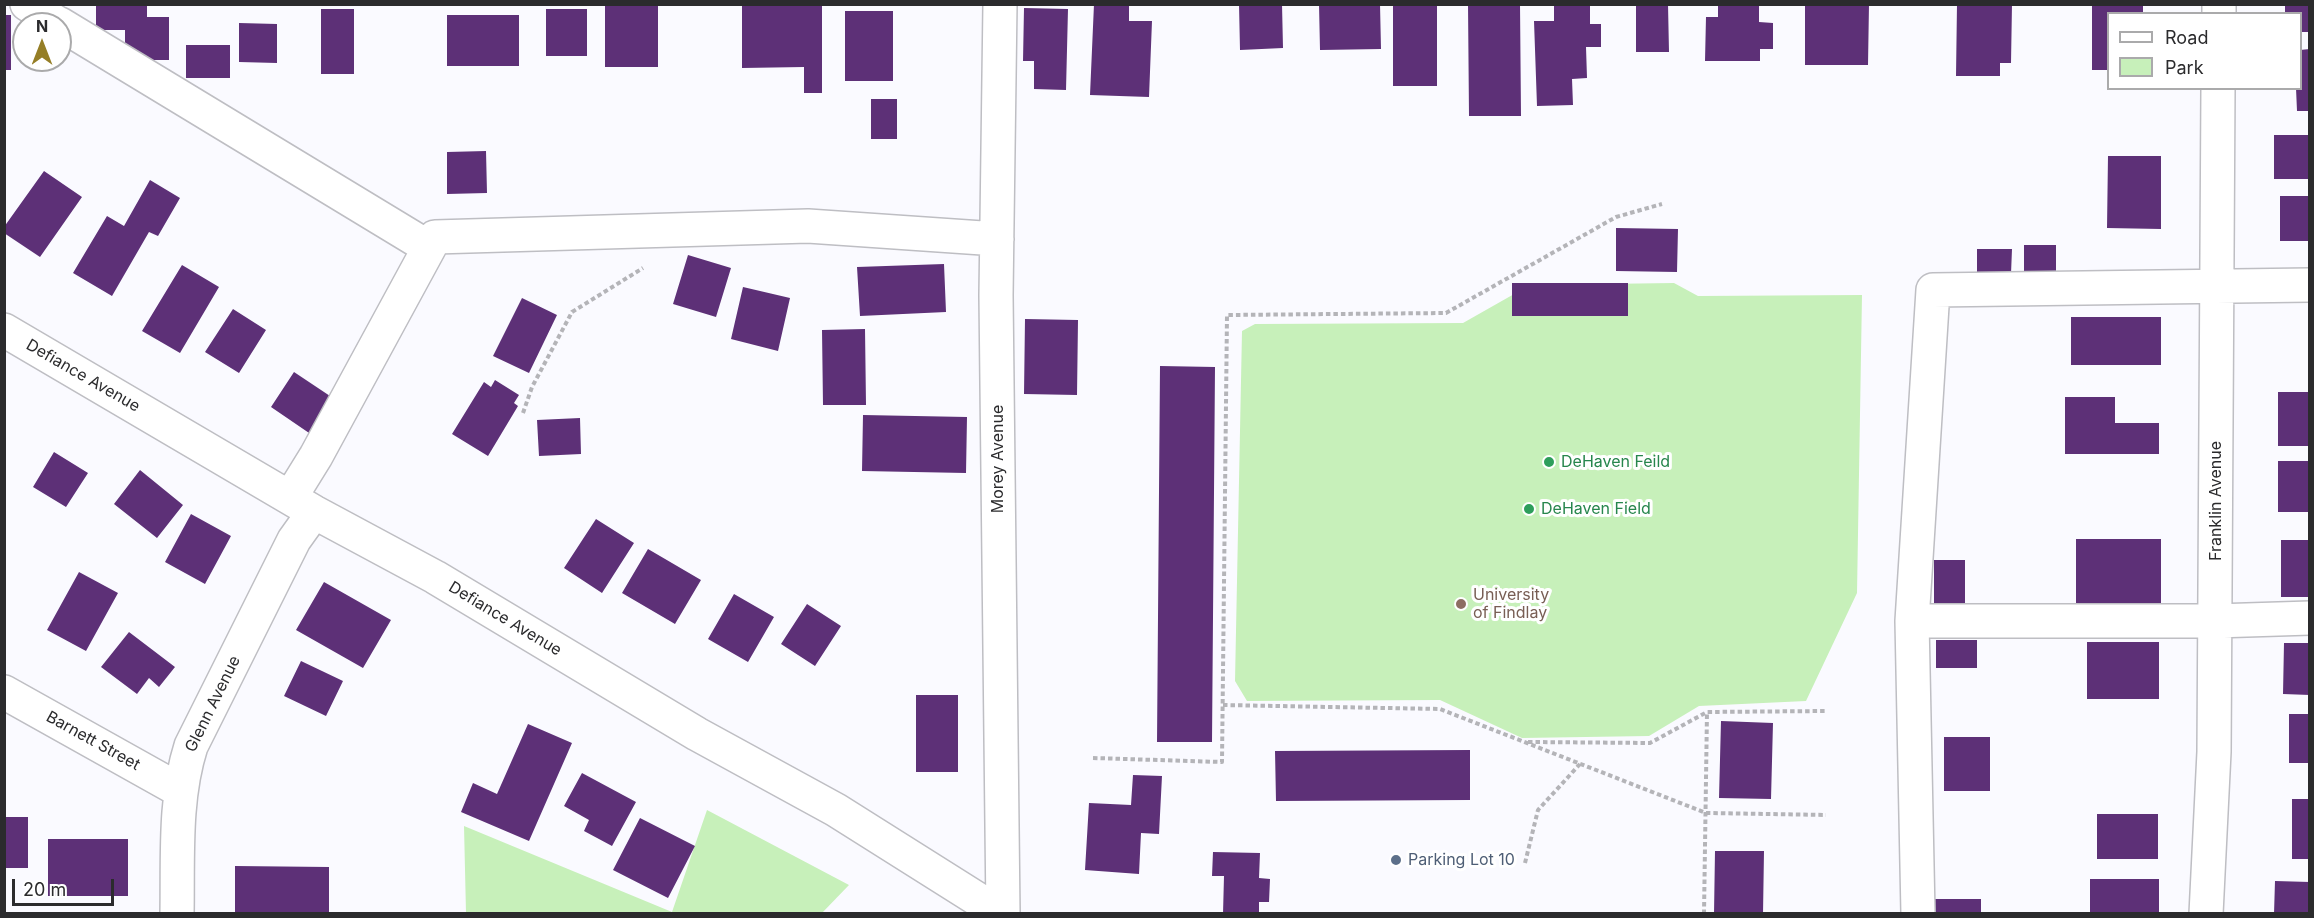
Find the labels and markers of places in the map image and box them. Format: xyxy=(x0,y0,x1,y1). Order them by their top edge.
place label: DeHaven Feild xyxy=(1561,452,1670,472)
marker: DeHaven Feild xyxy=(1542,455,1556,469)
place label: DeHaven Field xyxy=(1541,499,1651,519)
marker: DeHaven Field xyxy=(1522,502,1536,516)
place label: University of Findlay xyxy=(1473,585,1549,623)
marker: University of Findlay xyxy=(1454,597,1468,611)
place label: Parking Lot 10 xyxy=(1408,850,1515,870)
marker: Parking Lot 10 xyxy=(1389,853,1403,867)

